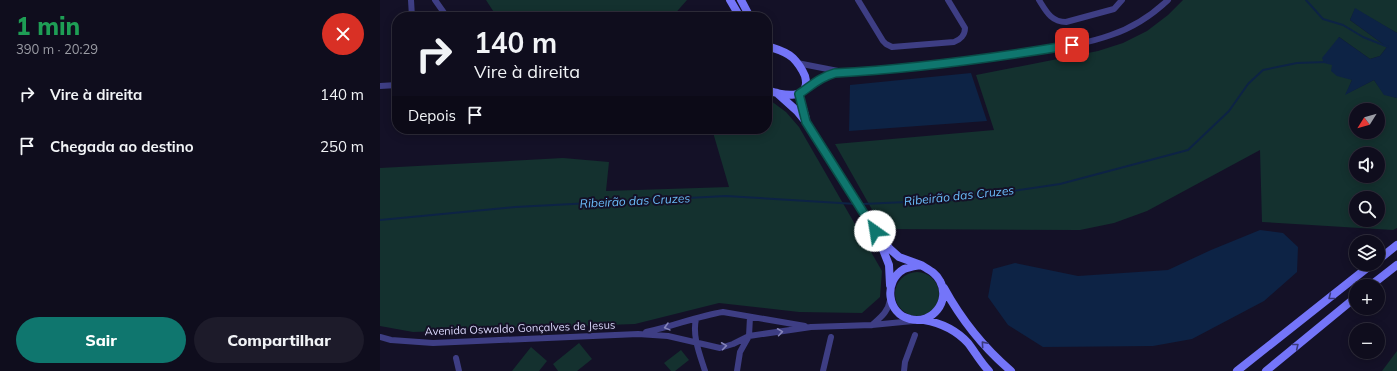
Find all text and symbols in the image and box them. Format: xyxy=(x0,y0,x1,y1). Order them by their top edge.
text: 1 min xyxy=(16,11,80,41)
button: close xyxy=(322,13,364,55)
text: 140 m xyxy=(474,25,557,60)
icon: right xyxy=(408,28,460,80)
pin xyxy=(1055,28,1089,62)
icon: arrive xyxy=(1061,34,1083,56)
text: 390 m · 20:29 xyxy=(16,41,98,57)
text: Vire à direita xyxy=(474,60,580,83)
icon: right xyxy=(16,83,38,105)
text: Vire à direita xyxy=(50,85,142,104)
text: 140 m xyxy=(320,85,364,104)
north arrow xyxy=(1349,103,1385,139)
map controls xyxy=(1349,103,1385,359)
icon: arrive xyxy=(464,104,486,126)
text: Depois xyxy=(408,106,456,125)
icon: arrive xyxy=(16,135,38,157)
text: Chegada ao destino xyxy=(50,137,194,156)
text: 250 m xyxy=(320,137,364,156)
button: sound xyxy=(1349,147,1385,183)
water label: Ribeirão das Cruzes xyxy=(903,182,1015,209)
water label: Ribeirão das Cruzes xyxy=(579,190,691,211)
button: search xyxy=(1349,191,1385,227)
position arrow xyxy=(854,210,896,252)
button: layers xyxy=(1349,235,1385,271)
button: + xyxy=(1349,279,1385,315)
one-way arrow xyxy=(1328,292,1335,299)
button: Sair xyxy=(16,317,186,363)
button: Compartilhar xyxy=(194,317,364,363)
street label: Avenida Oswaldo Gonçalves de Jesus xyxy=(424,318,616,338)
one-way arrow xyxy=(664,323,671,331)
button: − xyxy=(1349,323,1385,359)
one-way arrow xyxy=(777,328,783,337)
one-way arrow xyxy=(981,341,988,348)
one-way arrow xyxy=(720,342,727,351)
one-way arrow xyxy=(1291,344,1298,351)

